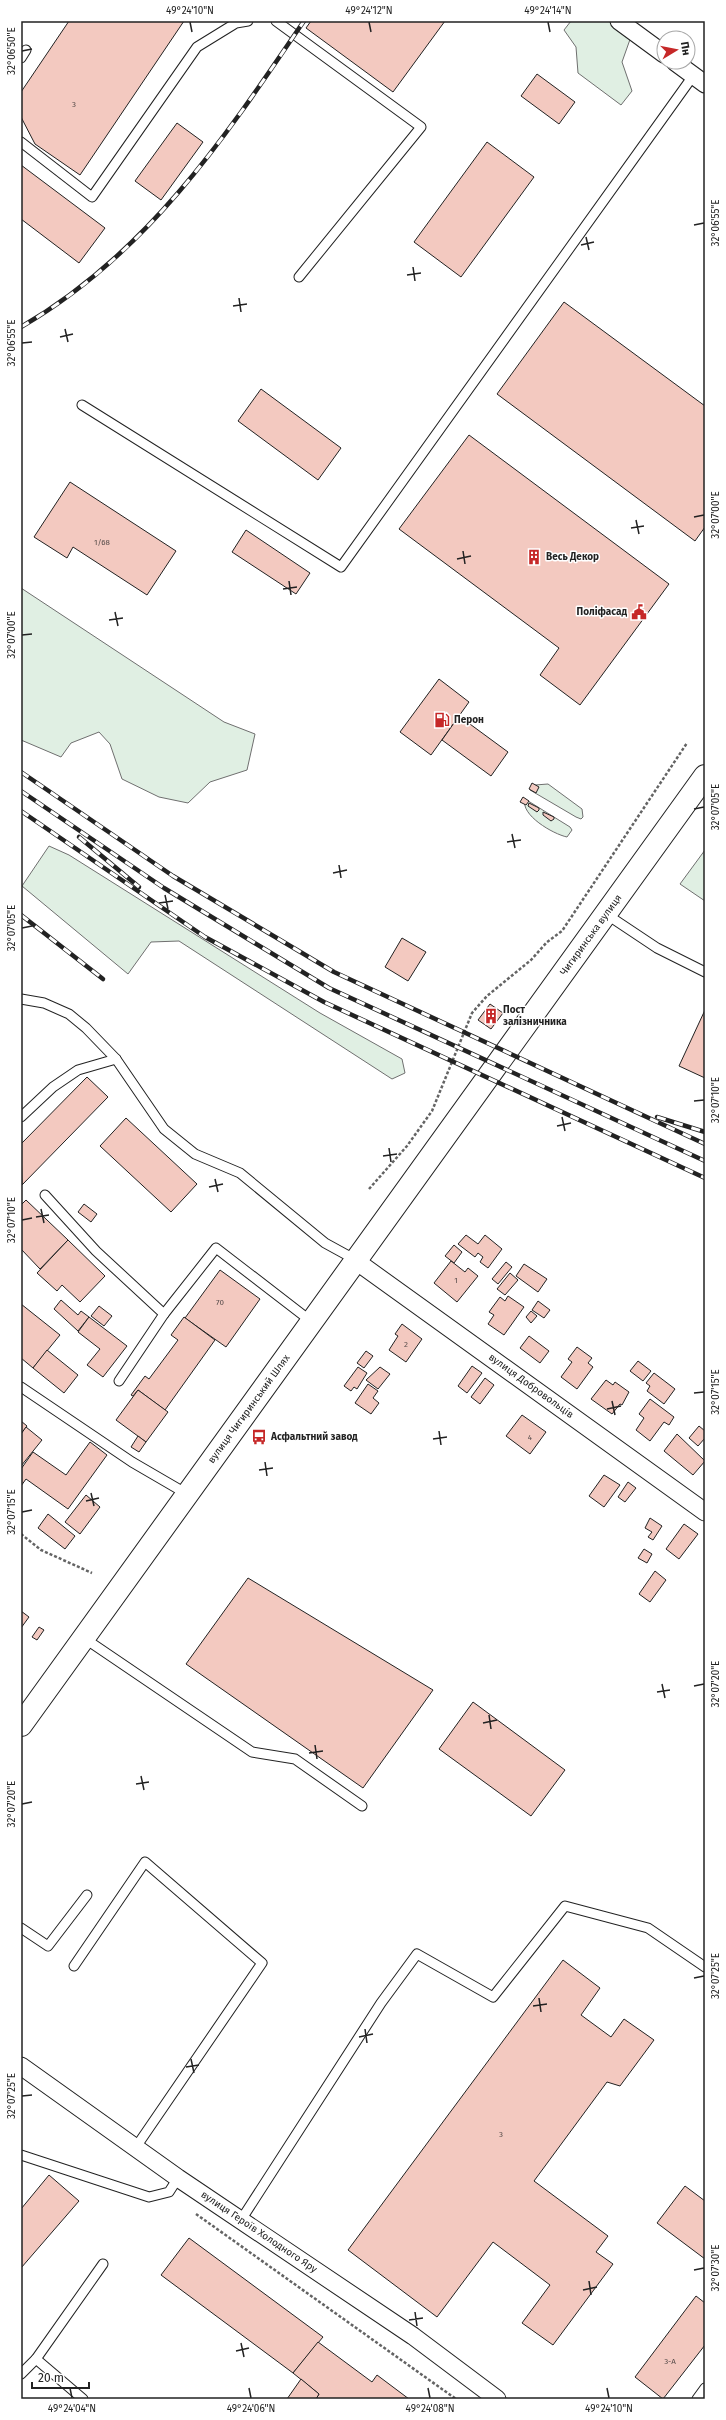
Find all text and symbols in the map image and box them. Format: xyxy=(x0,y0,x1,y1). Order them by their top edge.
text: 49°24'10"N xyxy=(166,5,214,17)
text: 49°24'12"N xyxy=(345,5,393,17)
text: 49°24'14"N xyxy=(524,5,572,17)
text: 32°06'50"E xyxy=(6,27,18,75)
north arrow xyxy=(656,30,696,70)
text: Пн xyxy=(678,40,693,56)
house number: 3 xyxy=(72,100,76,109)
text: 32°06'55"E xyxy=(710,200,722,246)
text: 32°06'55"E xyxy=(6,320,18,366)
text: 32°07'00"E xyxy=(710,491,722,539)
house number: 1/68 xyxy=(94,538,111,547)
building icon: Весь Декор xyxy=(525,548,543,566)
place label: Весь Декор xyxy=(546,551,599,563)
public building icon: Поліфасад xyxy=(630,603,648,621)
place label: Поліфасад xyxy=(577,606,627,618)
text: 32°07'00"E xyxy=(6,611,18,659)
fuel station icon: Перон xyxy=(433,711,451,729)
place label: Перон xyxy=(454,714,484,726)
text: 32°07'05"E xyxy=(710,784,722,830)
street label: Чигиринська вулиця xyxy=(558,892,624,978)
text: 32°07'05"E xyxy=(6,905,18,951)
place label: Пост залізничника xyxy=(503,1004,567,1028)
building icon: Пост залізничника xyxy=(482,1007,500,1025)
text: 32°07'10"E xyxy=(710,1077,722,1123)
text: 32°07'10"E xyxy=(6,1197,18,1243)
house number: 1 xyxy=(454,1276,458,1285)
house number: 70 xyxy=(216,1298,224,1307)
house number: 2 xyxy=(404,1340,408,1349)
street label: вулиця Добровольців xyxy=(486,1350,577,1421)
street label: вулиця Чигиринський Шлях xyxy=(205,1352,293,1466)
text: 32°07'15"E xyxy=(710,1369,722,1415)
bus stop icon: Асфальтний завод xyxy=(250,1428,268,1446)
place label: Асфальтний завод xyxy=(270,1431,358,1443)
house number: 4 xyxy=(528,1433,533,1442)
text: 32°07'15"E xyxy=(6,1489,18,1535)
text: 32°07'20"E xyxy=(710,1661,722,1707)
text: 32°07'20"E xyxy=(6,1781,18,1827)
text: 32°07'25"E xyxy=(710,1953,722,1999)
text: 32°07'25"E xyxy=(6,2073,18,2119)
house number: 3 xyxy=(499,2130,503,2139)
street label: вулиця Героїв Холодного Яру xyxy=(199,2188,320,2276)
text: 32°07'30"E xyxy=(710,2245,722,2291)
house number: 3-А xyxy=(664,2357,676,2366)
scale bar xyxy=(32,2364,89,2390)
text: 20 m xyxy=(38,2371,64,2385)
text: 49°24'04"N xyxy=(48,2403,96,2415)
text: 49°24'06"N xyxy=(227,2403,275,2415)
text: 49°24'08"N xyxy=(406,2403,454,2415)
text: 49°24'10"N xyxy=(585,2403,633,2415)

